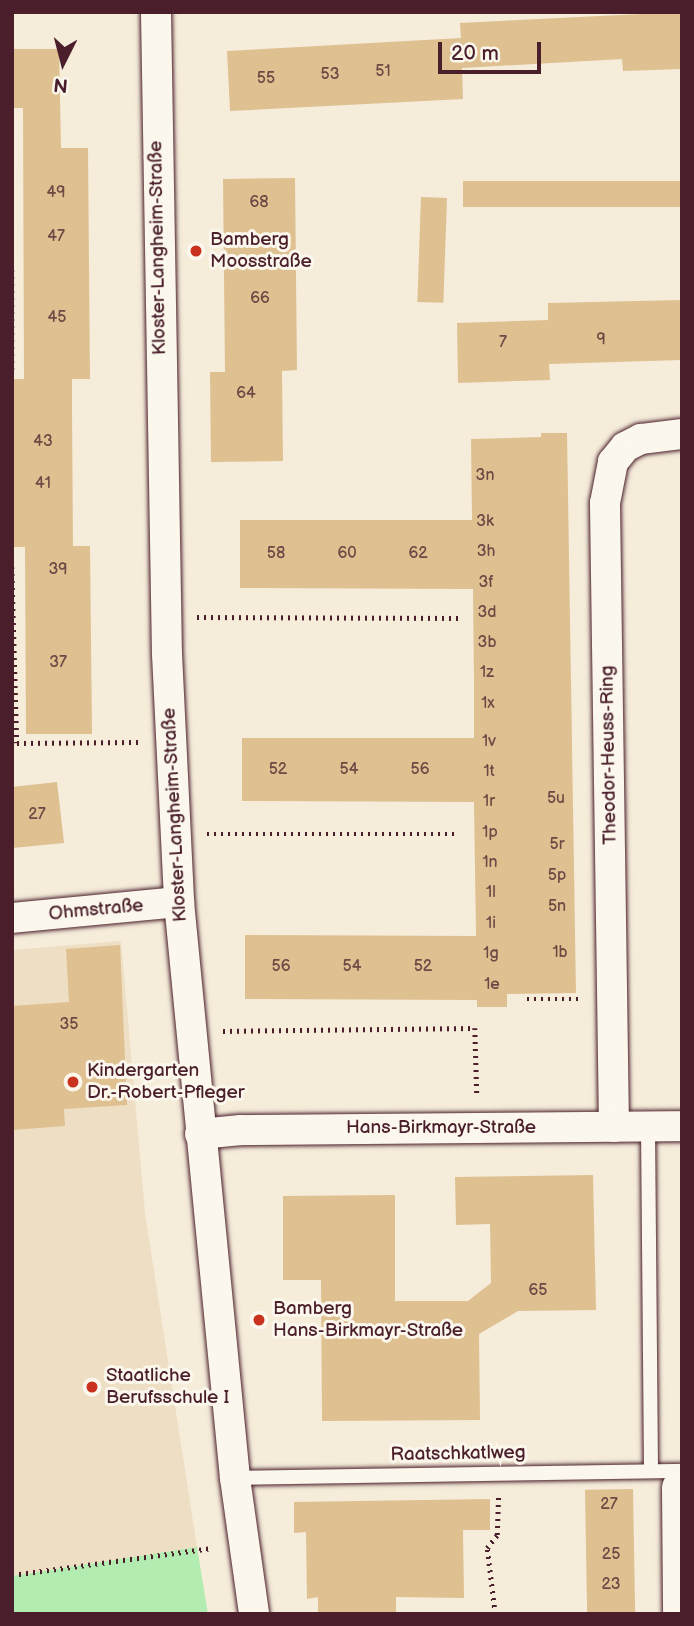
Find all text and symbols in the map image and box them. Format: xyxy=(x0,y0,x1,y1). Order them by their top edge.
north arrow xyxy=(28,28,98,98)
scale bar xyxy=(442,28,545,72)
text: 20 m xyxy=(451,41,499,66)
house number: 51 xyxy=(375,62,391,82)
house number: 53 xyxy=(320,65,340,85)
house number: 55 xyxy=(257,69,275,89)
text: N xyxy=(52,72,69,97)
street label: Kloster-Langheim-Straße xyxy=(145,141,171,355)
house number: 49 xyxy=(46,183,66,203)
house number: 68 xyxy=(249,193,269,213)
house number: 47 xyxy=(47,227,65,247)
place label: Bamberg Moosstraße xyxy=(210,229,312,273)
marker: Bamberg Moosstraße xyxy=(188,243,204,259)
house number: 66 xyxy=(250,289,270,309)
house number: 45 xyxy=(48,308,66,328)
house number: 9 xyxy=(596,330,606,350)
house number: 7 xyxy=(499,333,507,353)
house number: 64 xyxy=(236,384,256,404)
house number: 43 xyxy=(33,432,53,452)
house number: 3n xyxy=(476,466,494,486)
house number: 41 xyxy=(35,474,51,494)
house number: 3k xyxy=(476,512,494,532)
house number: 3h xyxy=(477,542,495,562)
house number: 58 xyxy=(267,544,285,564)
house number: 60 xyxy=(337,544,357,564)
house number: 62 xyxy=(408,544,428,564)
house number: 39 xyxy=(48,560,68,580)
house number: 3f xyxy=(479,573,493,593)
house number: 3d xyxy=(477,603,497,623)
house number: 3b xyxy=(478,633,496,653)
house number: 37 xyxy=(49,653,67,673)
house number: 1z xyxy=(480,663,494,683)
street label: Theodor-Heuss-Ring xyxy=(596,665,622,845)
house number: 1x xyxy=(481,694,495,714)
street label: Kloster-Langheim-Straße xyxy=(158,707,192,923)
house number: 1v xyxy=(482,732,496,752)
house number: 52 xyxy=(269,760,287,780)
house number: 54 xyxy=(340,760,358,780)
house number: 56 xyxy=(411,760,429,780)
house number: 1t xyxy=(483,762,495,782)
house number: 5u xyxy=(547,789,565,809)
house number: 1r xyxy=(483,792,495,812)
house number: 27 xyxy=(28,805,46,825)
house number: 1p xyxy=(482,823,498,843)
house number: 5r xyxy=(550,835,564,855)
house number: 1n xyxy=(482,853,498,873)
house number: 5p xyxy=(548,866,566,886)
house number: 1l xyxy=(486,883,496,903)
street label: Ohmstraße xyxy=(48,895,144,925)
house number: 5n xyxy=(548,897,566,917)
house number: 1i xyxy=(486,914,496,934)
house number: 1b xyxy=(552,943,568,963)
house number: 1g xyxy=(483,944,499,964)
house number: 56 xyxy=(272,957,290,977)
house number: 54 xyxy=(343,957,361,977)
house number: 52 xyxy=(414,957,432,977)
house number: 1e xyxy=(484,975,500,995)
house number: 35 xyxy=(59,1015,79,1035)
place label: Kindergarten Dr.-Robert-Pfleger xyxy=(87,1060,245,1104)
marker: Kindergarten Dr.-Robert-Pfleger xyxy=(65,1074,81,1090)
street label: Hans-Birkmayr-Straße xyxy=(346,1117,536,1139)
house number: 65 xyxy=(529,1281,547,1301)
place label: Bamberg Hans-Birkmayr-Straße xyxy=(273,1298,463,1342)
marker: Bamberg Hans-Birkmayr-Straße xyxy=(251,1312,267,1328)
place label: Staatliche Berufsschule I xyxy=(106,1365,229,1409)
marker: Staatliche Berufsschule I xyxy=(84,1379,100,1395)
street label: Raatschkatlweg xyxy=(390,1441,526,1467)
house number: 27 xyxy=(600,1495,618,1515)
house number: 25 xyxy=(602,1545,620,1565)
house number: 23 xyxy=(602,1575,620,1595)

